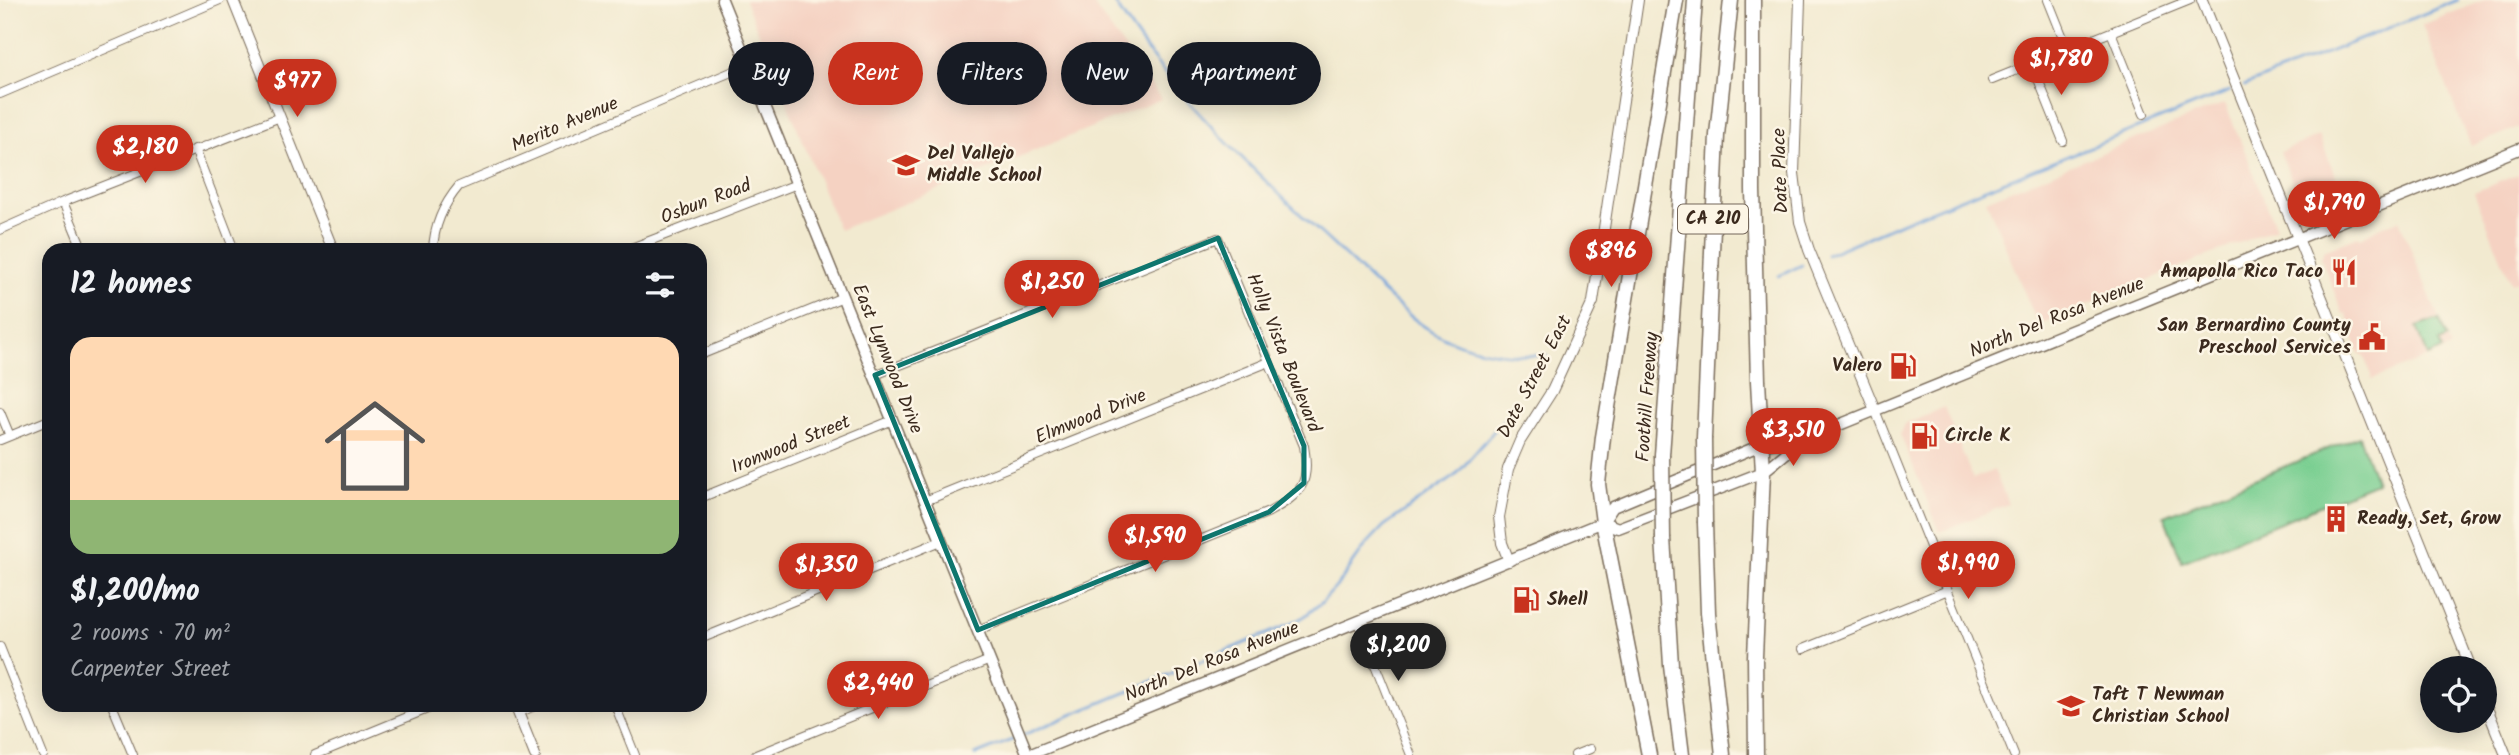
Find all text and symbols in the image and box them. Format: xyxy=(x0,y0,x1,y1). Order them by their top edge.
pin: $1,780 xyxy=(2004,38,2118,97)
chip: Buy xyxy=(728,42,814,105)
chip: Rent xyxy=(828,42,923,105)
chip: Filters xyxy=(937,42,1047,105)
chip: New xyxy=(1061,42,1153,105)
chip: Apartment xyxy=(1167,42,1321,105)
text: $1,780 xyxy=(2030,42,2092,78)
pin: $977 xyxy=(256,60,338,119)
text: $977 xyxy=(274,64,320,100)
street label: Merito Avenue xyxy=(507,89,624,161)
pin: $2,180 xyxy=(88,125,202,185)
street label: Date Place xyxy=(1765,127,1797,214)
text: $2,180 xyxy=(112,130,178,166)
place label: Del Vallejo Middle School xyxy=(927,139,1042,191)
school or university icon: Del Vallejo Middle School xyxy=(891,150,921,180)
street label: Osbun Road xyxy=(656,171,756,233)
pin: $1,790 xyxy=(2277,182,2391,241)
text: $1,790 xyxy=(2304,186,2364,222)
road number: CA 210 xyxy=(1678,204,1748,233)
pin: $896 xyxy=(1570,230,1652,289)
text: $896 xyxy=(1585,234,1637,270)
place label: Amapolla Rico Taco xyxy=(2160,257,2323,287)
restaurant icon: Amapolla Rico Taco xyxy=(2329,257,2359,287)
pin: $1,250 xyxy=(995,260,1109,320)
text: 12 homes xyxy=(70,261,192,309)
text: $1,250 xyxy=(1020,265,1084,301)
icon: filters xyxy=(641,266,679,304)
street label: Holly Vista Boulevard xyxy=(1237,269,1329,438)
street label: North Del Rosa Avenue xyxy=(1965,269,2149,367)
street label: East Lynwood Drive xyxy=(843,280,931,439)
street label: Date Street East xyxy=(1490,309,1580,444)
place label: San Bernardino County Preschool Services xyxy=(2158,311,2351,363)
public building icon: San Bernardino County Preschool Services xyxy=(2357,322,2387,352)
street label: Foothill Freeway xyxy=(1628,330,1668,463)
place label: Valero xyxy=(1832,351,1882,381)
fuel station icon: Valero xyxy=(1888,351,1918,381)
street label: Elmwood Drive xyxy=(1031,381,1152,453)
icon: home xyxy=(312,383,438,509)
street label: Ironwood Street xyxy=(727,407,856,483)
pin: $3,510 xyxy=(1736,408,1850,468)
text: $3,510 xyxy=(1762,413,1824,449)
fuel station icon: Circle K xyxy=(1909,421,1939,451)
place label: Circle K xyxy=(1945,421,2011,451)
building icon: Ready, Set, Grow xyxy=(2321,504,2351,534)
place label: Ready, Set, Grow xyxy=(2357,504,2501,534)
pin: $1,590 xyxy=(1098,514,1212,574)
text: $1,590 xyxy=(1124,519,1186,555)
pin: $1,990 xyxy=(1911,542,2025,601)
pin: $1,350 xyxy=(769,544,883,603)
text: $1,990 xyxy=(1937,546,1999,582)
text: $1,350 xyxy=(795,548,857,584)
text: $1,200/mo xyxy=(70,568,200,616)
fuel station icon: Shell xyxy=(1511,585,1541,615)
place label: Shell xyxy=(1547,585,1589,615)
street label: North Del Rosa Avenue xyxy=(1120,613,1304,711)
text: 2 rooms · 70 m² xyxy=(70,616,230,652)
pin: $1,200 xyxy=(1341,624,1455,683)
text: $1,200 xyxy=(1366,628,1430,664)
text: Carpenter Street xyxy=(70,652,230,688)
map controls xyxy=(2420,656,2497,733)
button: locate xyxy=(2420,656,2497,733)
pin: $2,440 xyxy=(821,662,935,721)
text: $2,440 xyxy=(843,666,913,702)
place label: Taft T Newman Christian School xyxy=(2092,680,2230,732)
school or university icon: Taft T Newman Christian School xyxy=(2056,691,2086,721)

